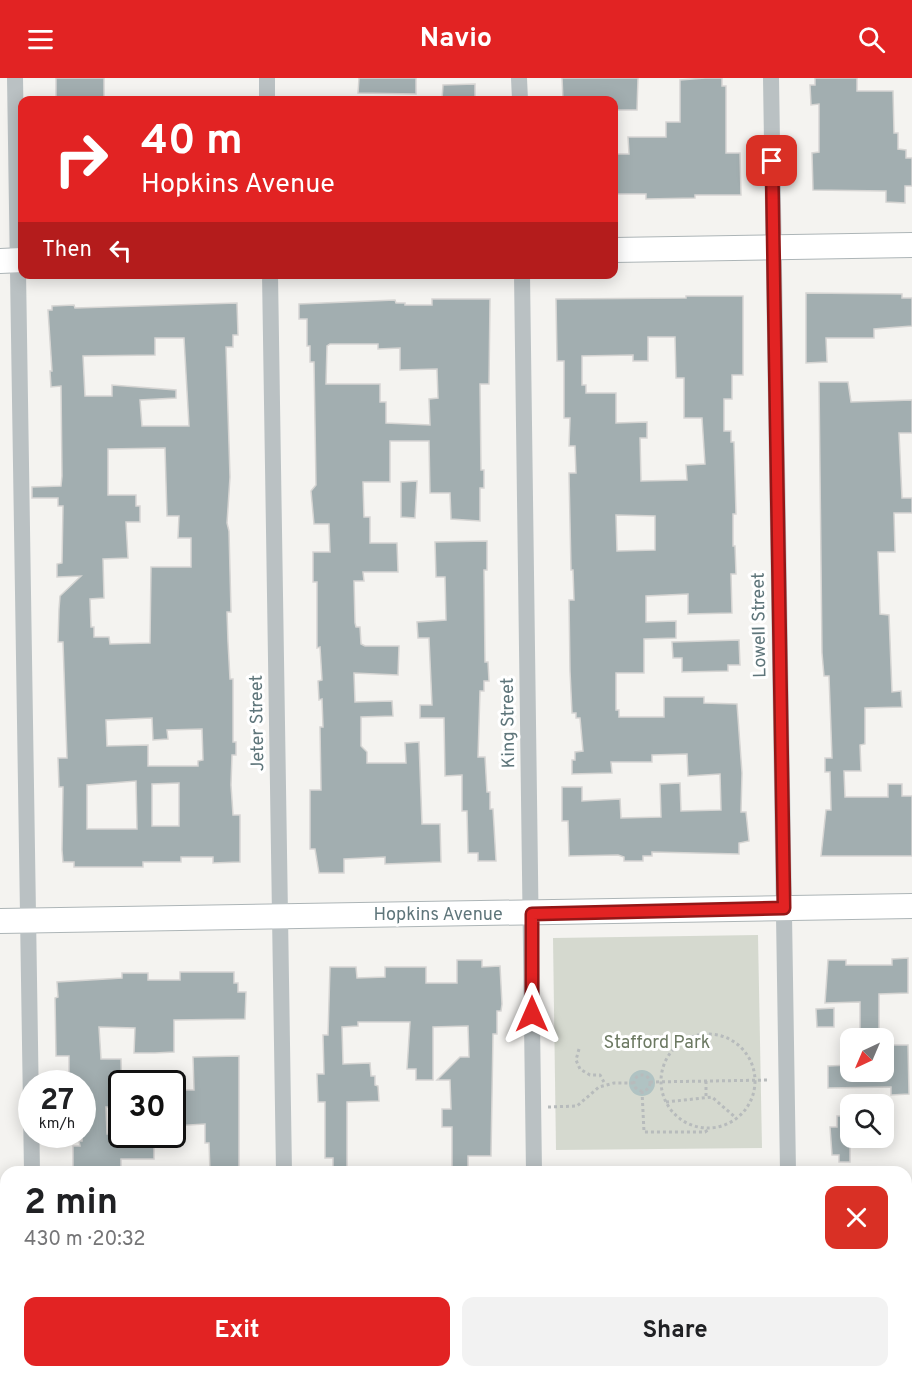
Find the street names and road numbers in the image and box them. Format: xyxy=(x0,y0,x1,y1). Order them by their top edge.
street label: Lowell Street xyxy=(748,572,772,678)
street label: Jeter Street xyxy=(246,675,270,771)
street label: King Street xyxy=(497,677,521,769)
street label: Hopkins Avenue xyxy=(373,904,503,927)

